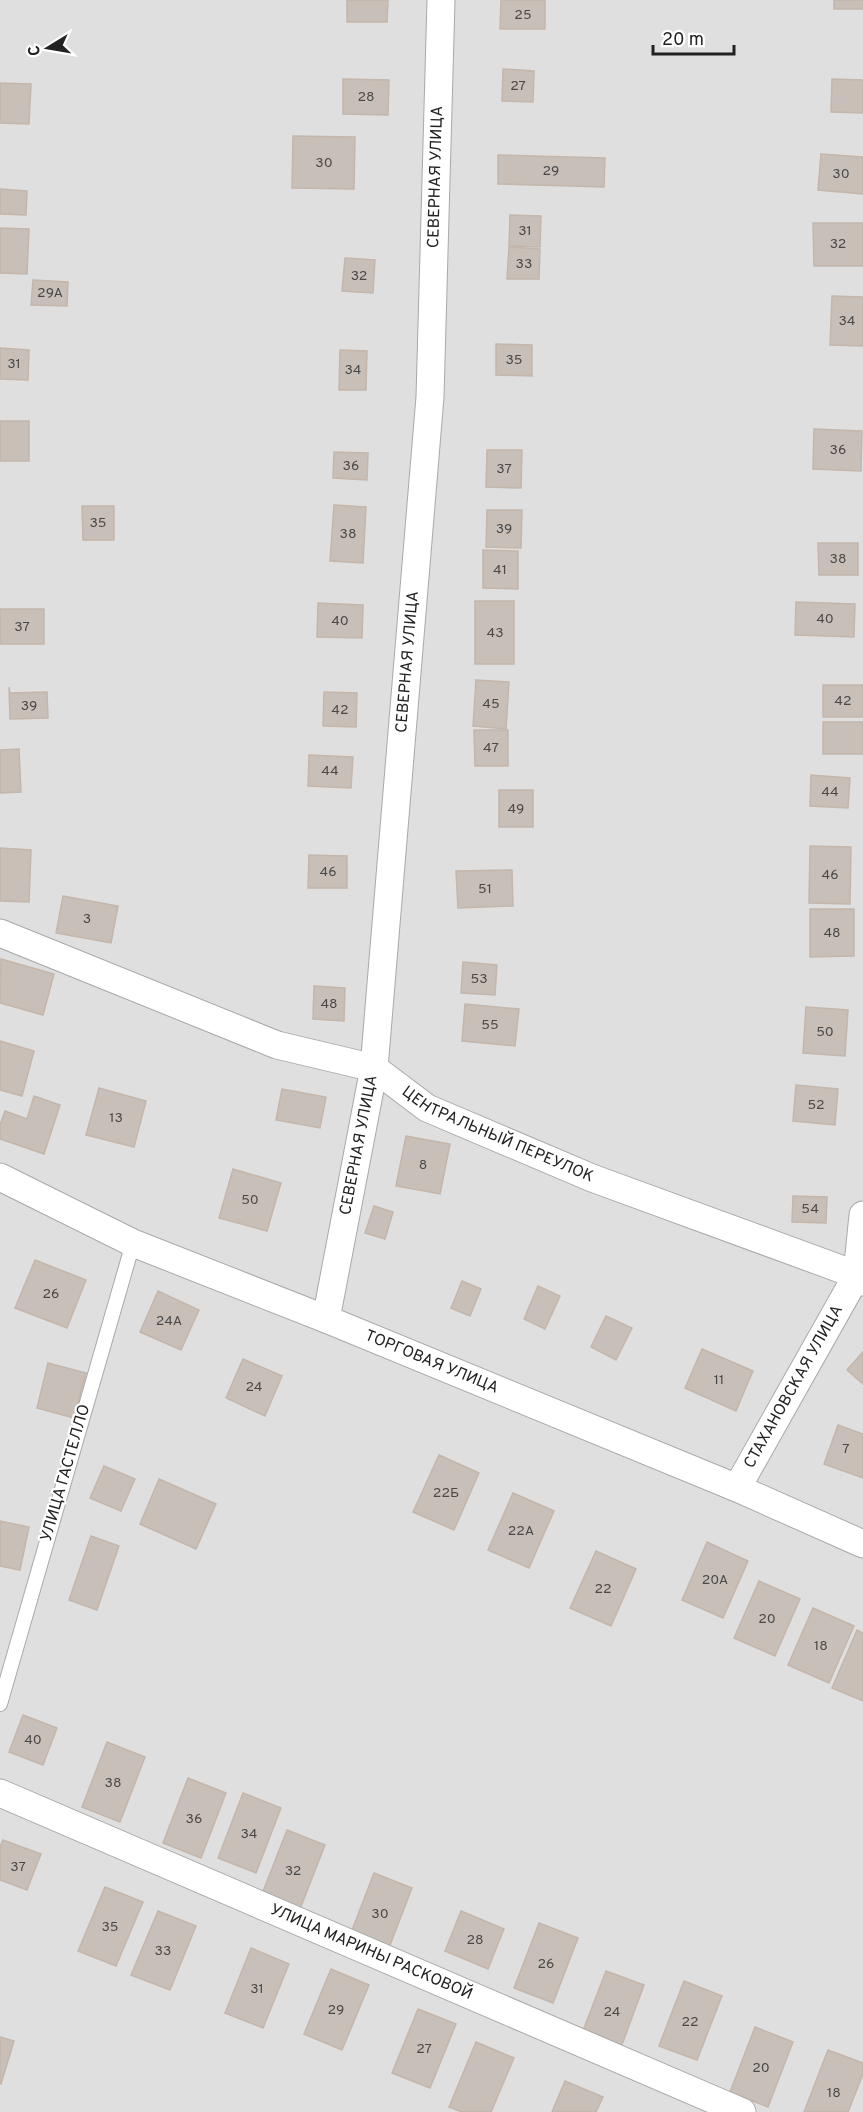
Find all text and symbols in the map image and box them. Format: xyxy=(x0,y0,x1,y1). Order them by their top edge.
house number: 25 xyxy=(514,7,532,24)
north arrow xyxy=(18,18,78,78)
scale bar xyxy=(653,18,734,56)
text: 20 m xyxy=(662,29,704,52)
text: С xyxy=(24,44,46,57)
house number: 27 xyxy=(510,78,526,95)
house number: 28 xyxy=(357,89,375,106)
street label: СЕВЕРНАЯ УЛИЦА xyxy=(424,105,448,248)
house number: 30 xyxy=(315,155,333,172)
house number: 29 xyxy=(543,163,559,180)
house number: 30 xyxy=(832,166,850,183)
house number: 31 xyxy=(518,223,532,240)
house number: 32 xyxy=(830,236,846,253)
house number: 33 xyxy=(516,256,532,273)
house number: 32 xyxy=(351,268,367,285)
house number: 29А xyxy=(37,285,63,302)
house number: 34 xyxy=(838,313,856,330)
house number: 35 xyxy=(505,352,523,369)
house number: 31 xyxy=(7,356,21,373)
house number: 34 xyxy=(344,362,362,379)
house number: 36 xyxy=(830,442,846,459)
house number: 36 xyxy=(343,458,359,475)
house number: 37 xyxy=(496,461,512,478)
house number: 35 xyxy=(89,515,107,532)
house number: 39 xyxy=(496,521,512,538)
house number: 38 xyxy=(340,526,356,543)
house number: 38 xyxy=(830,551,846,568)
house number: 41 xyxy=(493,562,507,579)
street label: СЕВЕРНАЯ УЛИЦА xyxy=(392,590,424,734)
house number: 40 xyxy=(816,611,834,628)
house number: 40 xyxy=(331,613,349,630)
house number: 37 xyxy=(14,619,30,636)
house number: 43 xyxy=(486,625,504,642)
house number: 42 xyxy=(834,693,852,710)
house number: 45 xyxy=(482,696,500,713)
house number: 39 xyxy=(21,698,37,715)
house number: 42 xyxy=(331,702,349,719)
house number: 47 xyxy=(483,740,499,757)
house number: 44 xyxy=(321,763,339,780)
house number: 44 xyxy=(821,784,839,801)
house number: 49 xyxy=(508,801,524,818)
house number: 46 xyxy=(319,864,337,881)
house number: 46 xyxy=(821,867,839,884)
house number: 51 xyxy=(478,881,492,898)
house number: 3 xyxy=(83,911,91,928)
house number: 48 xyxy=(823,925,841,942)
house number: 53 xyxy=(470,971,488,988)
house number: 48 xyxy=(320,996,338,1013)
house number: 55 xyxy=(481,1017,499,1034)
house number: 50 xyxy=(816,1024,834,1041)
street label: СЕВЕРНАЯ УЛИЦА xyxy=(336,1073,382,1217)
street label: ЦЕНТРАЛЬНЫЙ ПЕРЕУЛОК xyxy=(397,1082,596,1187)
house number: 52 xyxy=(807,1097,825,1114)
house number: 13 xyxy=(109,1110,123,1127)
house number: 8 xyxy=(419,1157,427,1174)
house number: 50 xyxy=(241,1192,259,1209)
house number: 54 xyxy=(801,1201,819,1218)
house number: 26 xyxy=(43,1286,59,1303)
street label: СТАХАНОВСКАЯ УЛИЦА xyxy=(740,1302,848,1472)
house number: 24А xyxy=(156,1313,182,1330)
street label: ТОРГОВАЯ УЛИЦА xyxy=(362,1326,501,1399)
house number: 11 xyxy=(714,1372,724,1389)
house number: 24 xyxy=(245,1379,263,1396)
street label: УЛИЦА ГАСТЕЛЛО xyxy=(37,1402,95,1544)
house number: 7 xyxy=(842,1441,850,1458)
house number: 22Б xyxy=(433,1485,459,1502)
house number: 22А xyxy=(508,1523,534,1540)
house number: 20А xyxy=(702,1572,728,1589)
house number: 22 xyxy=(594,1581,612,1598)
house number: 20 xyxy=(758,1611,776,1628)
house number: 18 xyxy=(814,1638,828,1655)
house number: 40 xyxy=(24,1732,42,1749)
house number: 38 xyxy=(105,1775,121,1792)
house number: 36 xyxy=(186,1811,202,1828)
house number: 34 xyxy=(240,1826,258,1843)
house number: 37 xyxy=(10,1859,26,1876)
house number: 32 xyxy=(285,1863,301,1880)
street label: УЛИЦА МАРИНЫ РАСКОВОЙ xyxy=(267,1900,476,2005)
house number: 30 xyxy=(371,1906,389,1923)
house number: 35 xyxy=(101,1919,119,1936)
house number: 28 xyxy=(466,1932,484,1949)
house number: 33 xyxy=(155,1943,171,1960)
house number: 26 xyxy=(538,1956,554,1973)
house number: 31 xyxy=(250,1981,264,1998)
house number: 29 xyxy=(328,2002,344,2019)
house number: 24 xyxy=(603,2004,621,2021)
house number: 22 xyxy=(681,2014,699,2031)
house number: 27 xyxy=(416,2041,432,2058)
house number: 20 xyxy=(752,2060,770,2077)
house number: 18 xyxy=(827,2085,841,2102)

